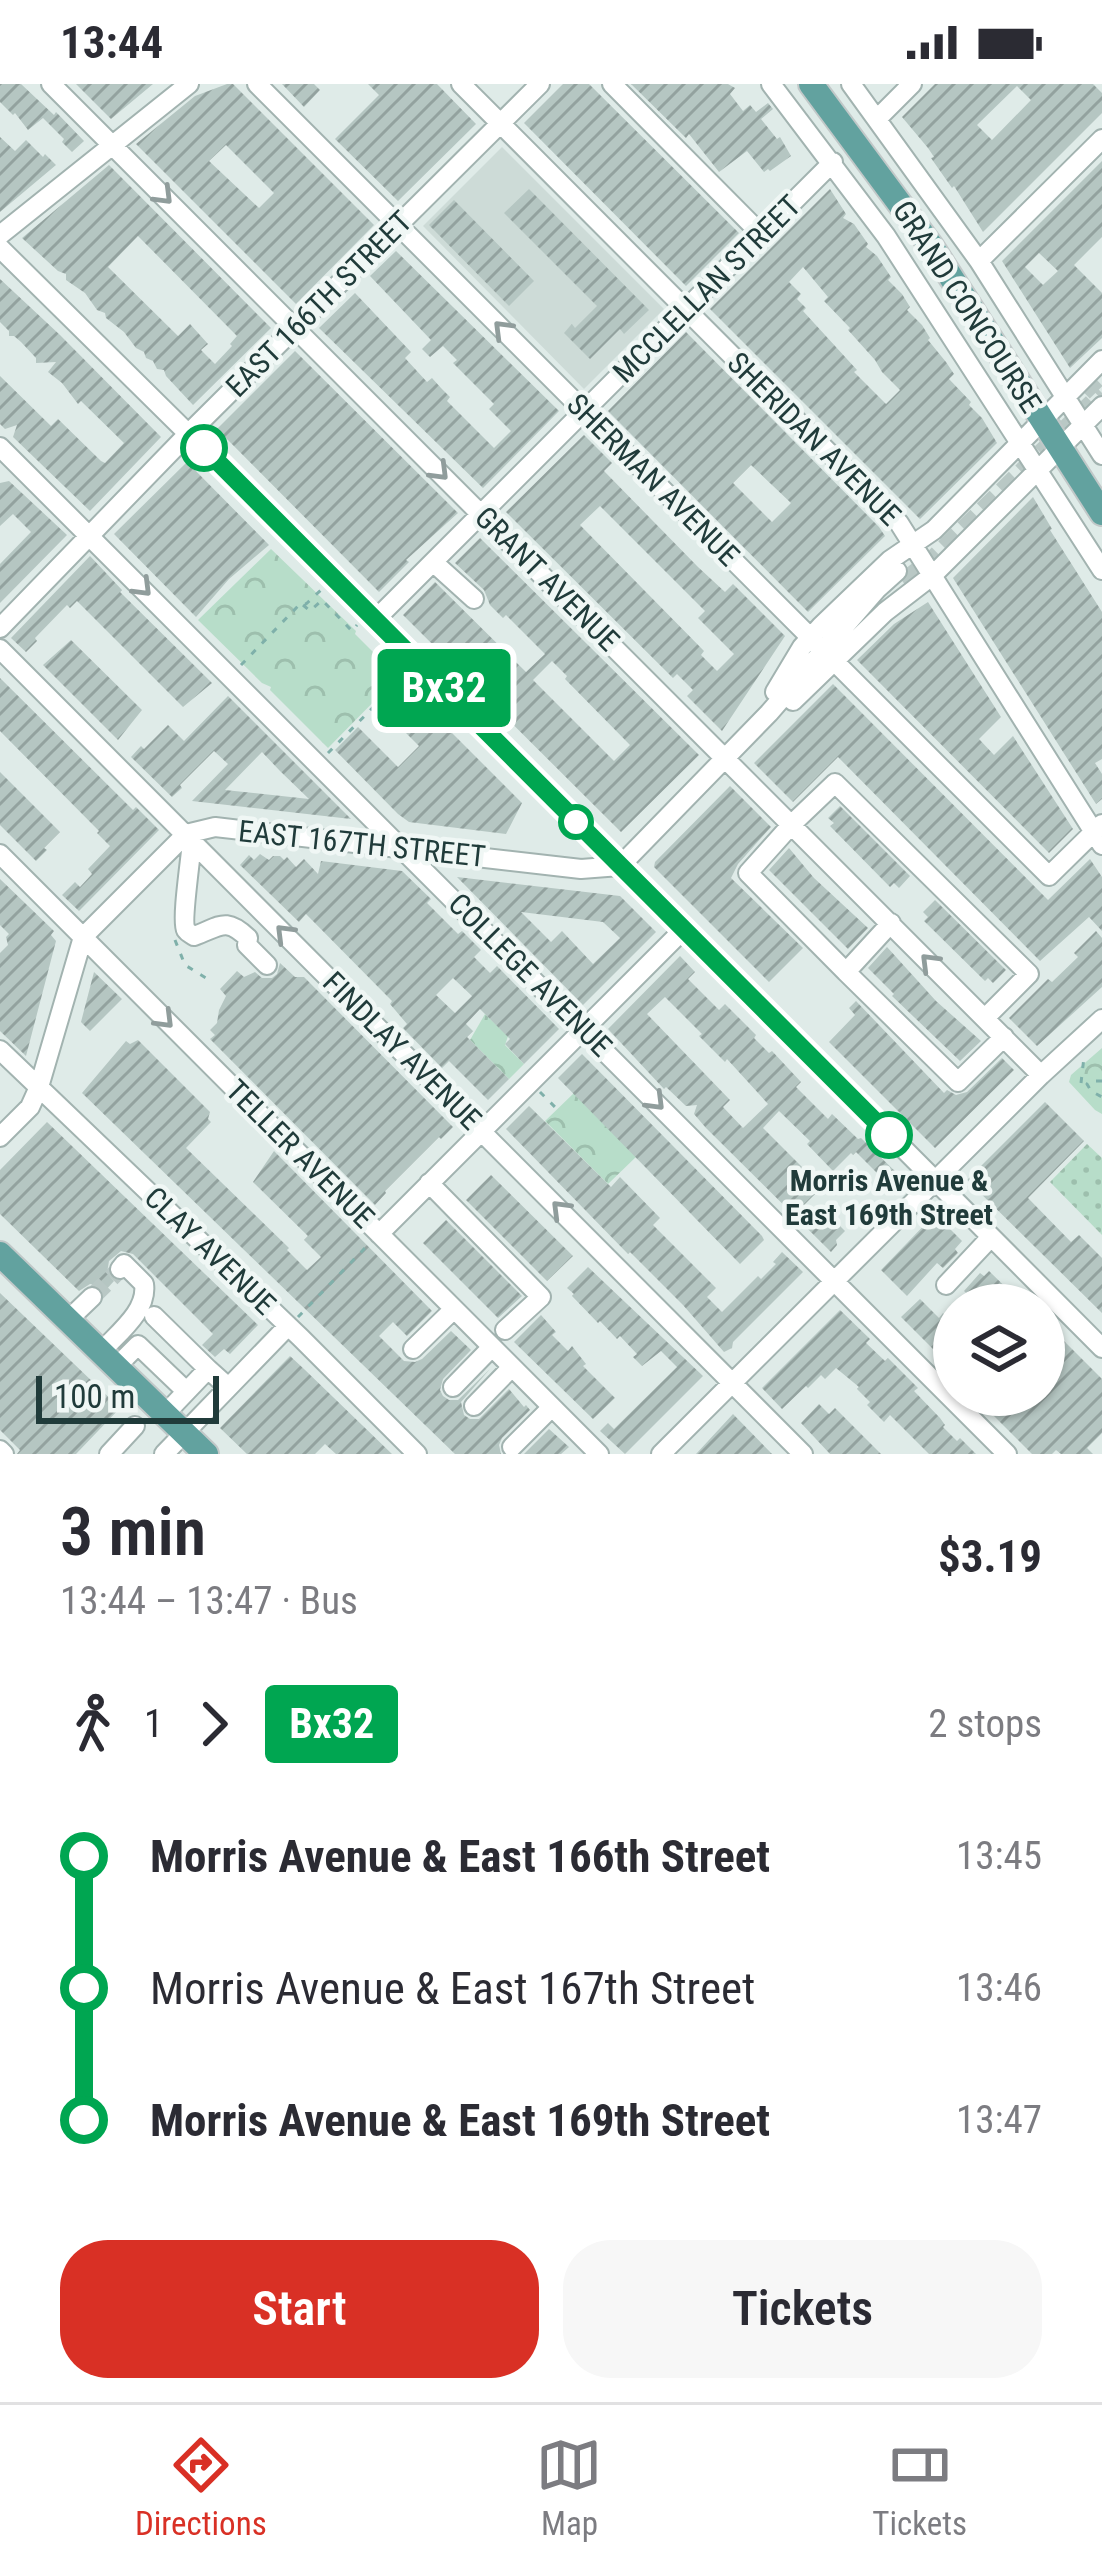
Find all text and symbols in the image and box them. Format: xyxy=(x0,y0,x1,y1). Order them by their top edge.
text: 13:44 xyxy=(60,16,163,69)
one-way arrow xyxy=(150,182,172,204)
street label: MCCLELLAN STREET xyxy=(606,188,808,390)
street label: GRAND CONCOURSE xyxy=(886,194,1049,419)
street label: EAST 166TH STREET xyxy=(219,204,419,404)
one-way arrow xyxy=(494,321,516,343)
street label: SHERIDAN AVENUE xyxy=(721,345,908,532)
street label: SHERMAN AVENUE xyxy=(560,386,747,573)
unlabelled marker xyxy=(182,426,226,470)
one-way arrow xyxy=(425,458,447,480)
street label: GRANT AVENUE xyxy=(468,499,627,658)
one-way arrow xyxy=(129,574,151,596)
line badge: Bx32 xyxy=(360,649,528,727)
text: Bx32 xyxy=(401,663,487,712)
unlabelled marker xyxy=(560,806,592,838)
street label: EAST 167TH STREET xyxy=(237,813,487,874)
street label: COLLEGE AVENUE xyxy=(442,886,619,1063)
one-way arrow xyxy=(276,925,298,947)
one-way arrow xyxy=(922,954,944,976)
street label: FINDLAY AVENUE xyxy=(316,964,489,1137)
one-way arrow xyxy=(151,1005,173,1027)
street label: TELLER AVENUE xyxy=(219,1072,382,1235)
one-way arrow xyxy=(642,1088,664,1110)
marker: Morris Avenue & East 169th Street xyxy=(867,1113,911,1157)
place label: Morris Avenue & East 169th Street xyxy=(785,1163,993,1232)
street label: CLAY AVENUE xyxy=(138,1180,283,1322)
one-way arrow xyxy=(552,1201,574,1223)
map controls xyxy=(933,1284,1065,1416)
button: layers xyxy=(933,1284,1065,1416)
scale bar xyxy=(36,1370,219,1423)
text: 100 m xyxy=(54,1377,135,1416)
text: 3 min xyxy=(60,1494,206,1571)
text: $3.19 xyxy=(938,1530,1042,1583)
text: 13:44 – 13:47 · Bus xyxy=(60,1578,358,1624)
icon: walk xyxy=(60,1691,126,1757)
icon: forward xyxy=(181,1691,247,1757)
text: Bx32 xyxy=(289,1699,374,1748)
text: 1 xyxy=(144,1701,163,1747)
text: 2 stops xyxy=(928,1701,1042,1747)
text: Morris Avenue & East 166th Street xyxy=(150,1830,770,1883)
text: 13:45 xyxy=(956,1833,1042,1879)
text: Morris Avenue & East 167th Street xyxy=(150,1962,755,2015)
text: 13:46 xyxy=(956,1965,1042,2011)
text: Morris Avenue & East 169th Street xyxy=(150,2094,770,2147)
text: 13:47 xyxy=(956,2097,1042,2143)
button: Start xyxy=(60,2240,539,2378)
button: Tickets xyxy=(563,2240,1042,2378)
tab: Directions xyxy=(135,2432,267,2543)
tab: Map xyxy=(536,2432,602,2543)
tab: Tickets xyxy=(872,2432,967,2543)

